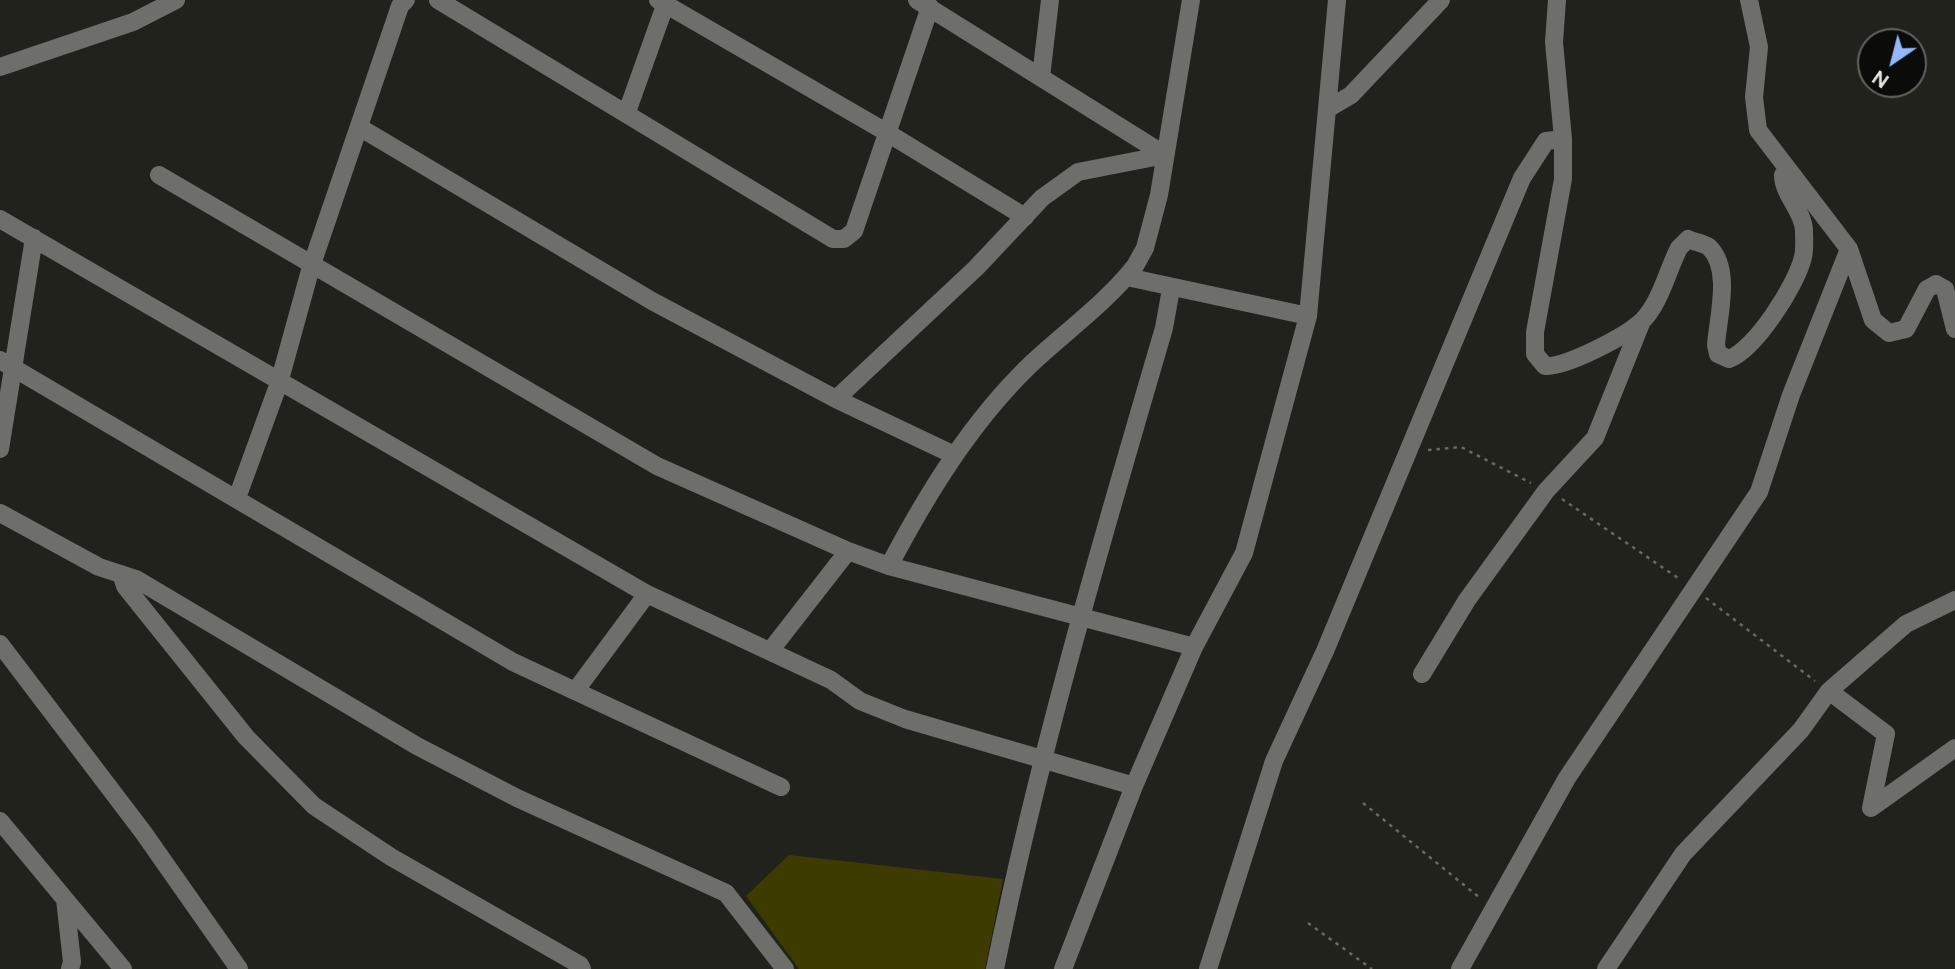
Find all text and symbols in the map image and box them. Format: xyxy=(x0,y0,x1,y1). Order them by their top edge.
north arrow xyxy=(1857,28,1927,98)
text: N xyxy=(1868,65,1893,93)

